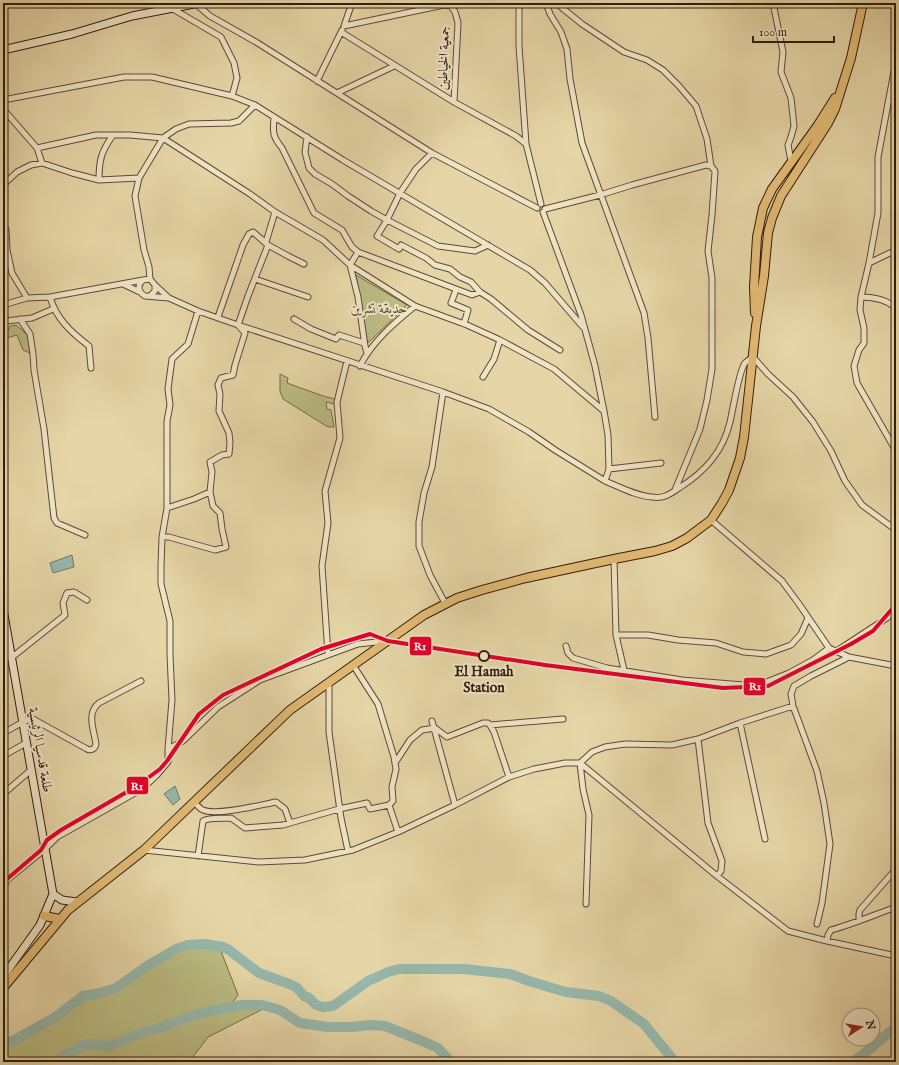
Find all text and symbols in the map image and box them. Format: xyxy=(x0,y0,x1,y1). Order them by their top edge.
scale bar xyxy=(753,18,834,44)
text: 100 m xyxy=(759,25,787,40)
street label: جمعية الخياطين xyxy=(434,26,454,90)
park label: حديقة تشرين xyxy=(350,300,408,318)
line badge: R1 xyxy=(409,636,432,656)
text: R1 xyxy=(414,640,426,654)
marker: El Hamah Station xyxy=(478,650,490,662)
place label: El Hamah Station xyxy=(455,663,514,697)
line badge: R1 xyxy=(743,677,766,696)
text: R1 xyxy=(749,680,761,694)
street label: طلعة قدسيا الرئيسية xyxy=(24,706,56,794)
line badge: R1 xyxy=(126,776,149,795)
text: R1 xyxy=(131,780,143,794)
north arrow xyxy=(841,1007,881,1047)
text: N xyxy=(862,1018,878,1032)

